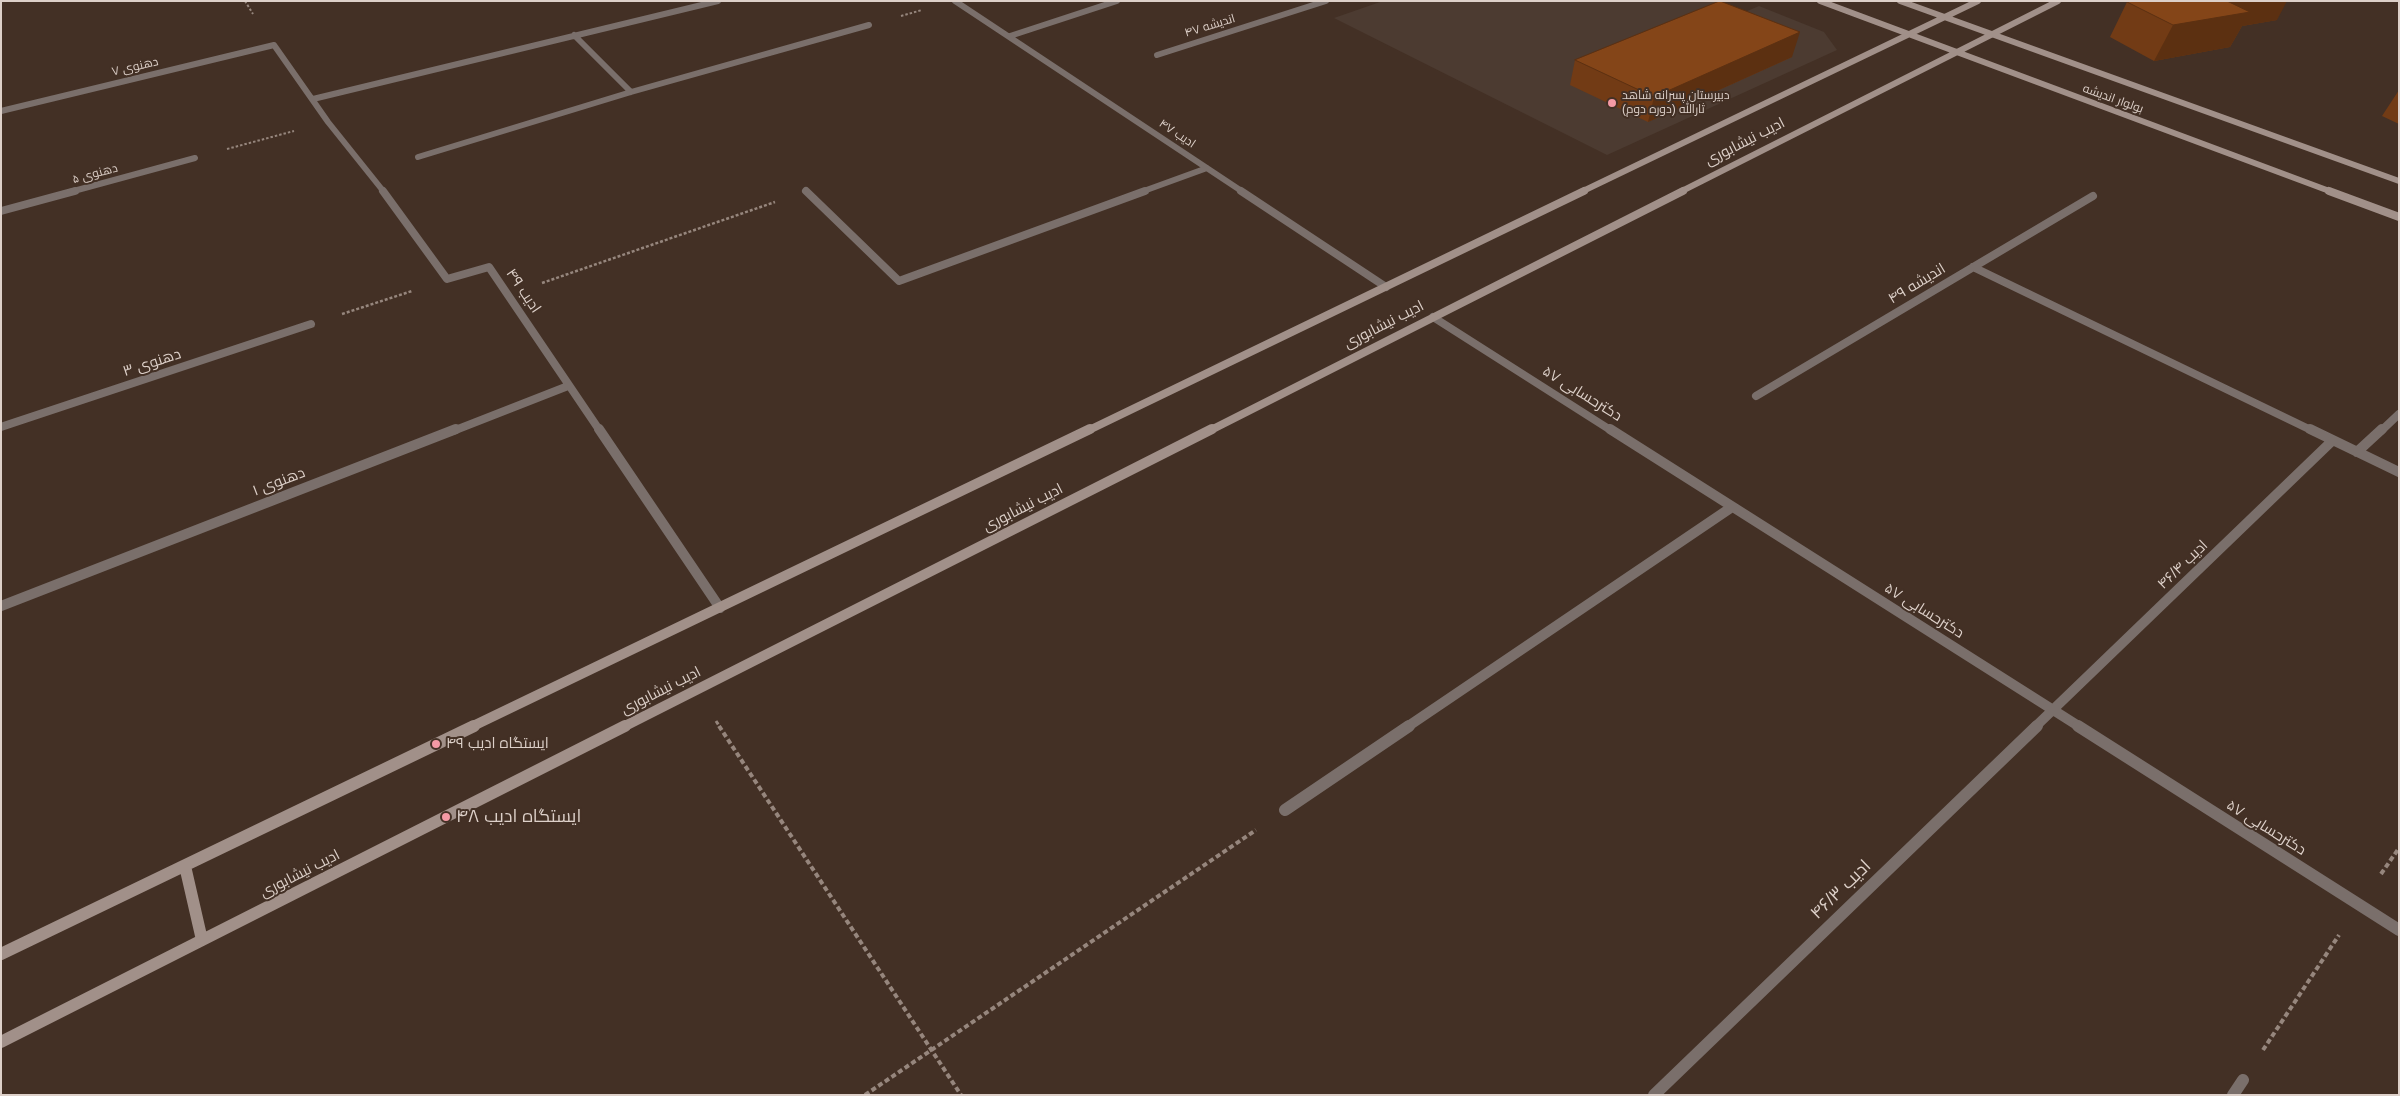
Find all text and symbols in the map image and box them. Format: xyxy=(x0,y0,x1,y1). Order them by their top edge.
street label: اندیشه ۴۷ xyxy=(1183,11,1237,41)
street label: دهنوی ۷ xyxy=(110,55,160,79)
street label: بولوار اندیشه xyxy=(2081,81,2145,117)
place label: دبیرستان پسرانه شاهد ثارالله (دوره دوم) xyxy=(1622,89,1730,117)
marker: دبیرستان پسرانه شاهد ثارالله (دوره دوم) xyxy=(1606,97,1618,109)
street label: ادیب نیشابوری xyxy=(1702,114,1788,170)
street label: ادیب ۴۷ xyxy=(1156,117,1198,151)
street label: دهنوی ۵ xyxy=(71,161,119,187)
street label: اندیشه ۴۹ xyxy=(1885,260,1949,308)
street label: ادیب ۴۹ xyxy=(502,265,544,317)
street label: ادیب نیشابوری xyxy=(1341,297,1427,353)
street label: دهنوی ۳ xyxy=(121,345,183,381)
street label: دکترحسابی ۵۷ xyxy=(1539,362,1625,426)
street label: دهنوی ۱ xyxy=(250,464,308,500)
street label: ادیب نیشابوری xyxy=(980,480,1066,536)
street label: ادیب ۴۶/۴ xyxy=(2154,537,2212,593)
street label: دکترحسابی ۵۷ xyxy=(1881,579,1967,643)
street label: ادیب نیشابوری xyxy=(618,663,704,719)
place label: ایستگاه ادیب ۴۹ xyxy=(446,735,549,753)
marker: ایستگاه ادیب ۴۹ xyxy=(430,738,442,750)
street label: دکترحسابی ۵۷ xyxy=(2223,796,2309,860)
place label: ایستگاه ادیب ۴۸ xyxy=(456,806,581,828)
marker: ایستگاه ادیب ۴۸ xyxy=(440,811,452,823)
street label: ادیب نیشابوری xyxy=(257,846,343,902)
street label: ادیب ۴۶/۳ xyxy=(1806,856,1876,924)

